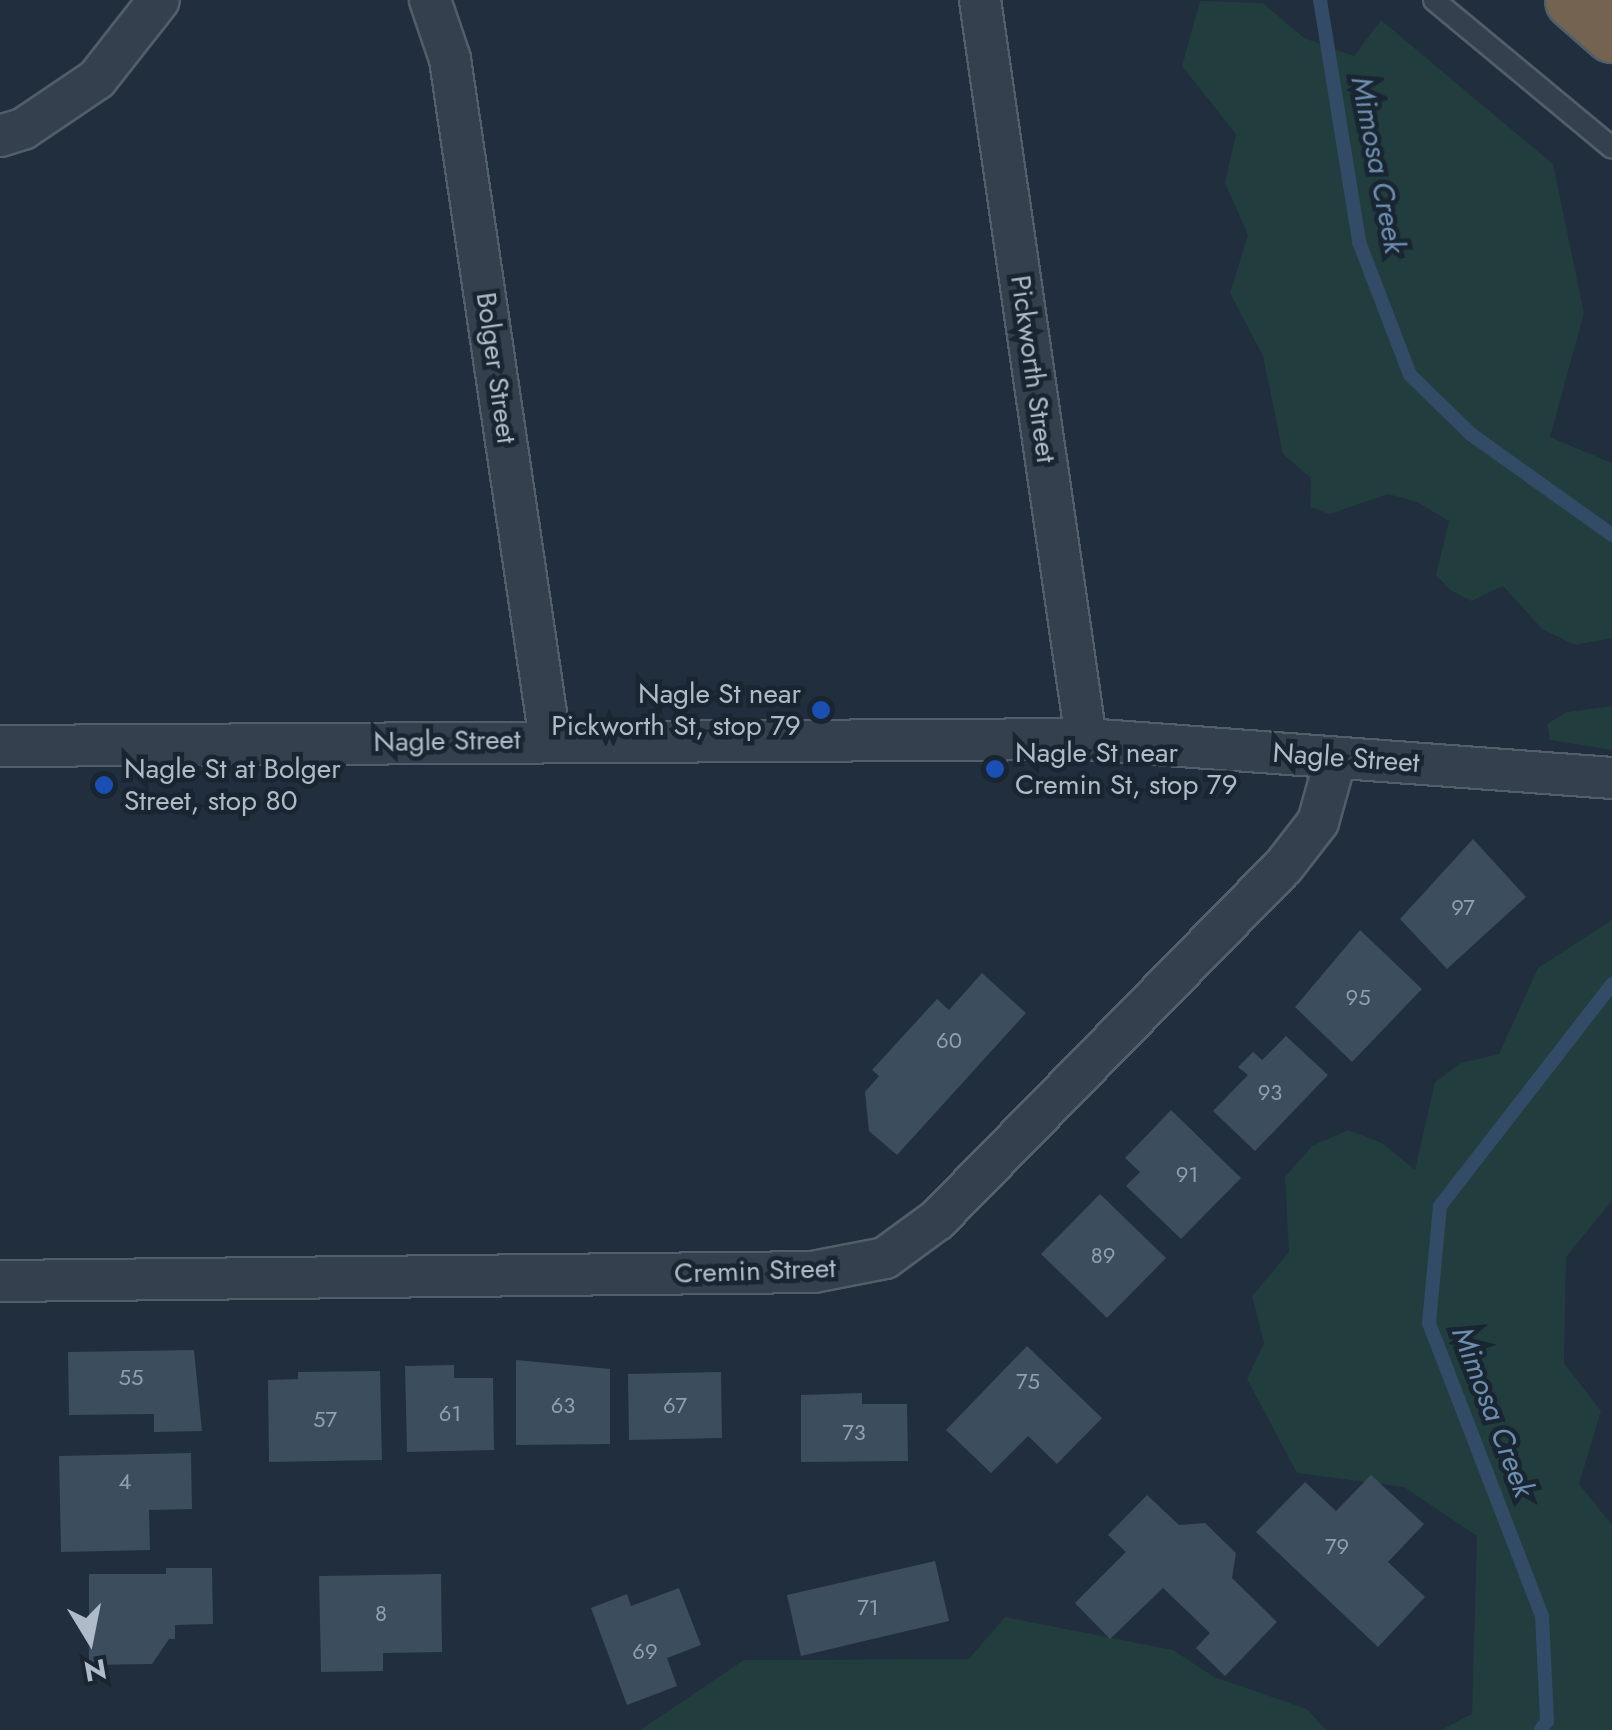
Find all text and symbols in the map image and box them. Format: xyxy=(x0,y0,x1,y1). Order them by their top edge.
water label: Mimosa Creek xyxy=(1343,74,1413,256)
street label: Pickworth Street xyxy=(1003,273,1063,465)
street label: Bolger Street xyxy=(469,290,523,446)
place label: Nagle St near Pickworth St, stop 79 xyxy=(551,677,801,743)
marker: Nagle St near Pickworth St, stop 79 xyxy=(810,699,832,721)
street label: Nagle Street xyxy=(373,723,521,759)
place label: Nagle St near Cremin St, stop 79 xyxy=(1015,736,1238,802)
street label: Nagle Street xyxy=(1271,736,1421,780)
place label: Nagle St at Bolger Street, stop 80 xyxy=(124,752,341,818)
marker: Nagle St near Cremin St, stop 79 xyxy=(984,758,1006,780)
marker: Nagle St at Bolger Street, stop 80 xyxy=(93,774,115,796)
house number: 97 xyxy=(1451,895,1475,921)
house number: 95 xyxy=(1345,985,1371,1011)
house number: 60 xyxy=(936,1028,962,1054)
house number: 93 xyxy=(1258,1080,1282,1106)
house number: 91 xyxy=(1176,1162,1198,1188)
house number: 89 xyxy=(1091,1243,1115,1269)
street label: Cremin Street xyxy=(674,1251,836,1291)
water label: Mimosa Creek xyxy=(1444,1322,1542,1502)
house number: 55 xyxy=(119,1365,143,1391)
house number: 75 xyxy=(1016,1369,1040,1395)
house number: 63 xyxy=(551,1393,575,1419)
house number: 67 xyxy=(663,1393,687,1419)
house number: 61 xyxy=(439,1401,461,1427)
house number: 57 xyxy=(313,1407,337,1433)
house number: 73 xyxy=(842,1420,866,1446)
house number: 4 xyxy=(119,1469,131,1495)
house number: 79 xyxy=(1325,1534,1349,1560)
north arrow xyxy=(40,1590,140,1690)
house number: 71 xyxy=(857,1595,879,1621)
house number: 8 xyxy=(375,1601,387,1627)
house number: 69 xyxy=(632,1639,658,1665)
text: N xyxy=(81,1648,110,1692)

